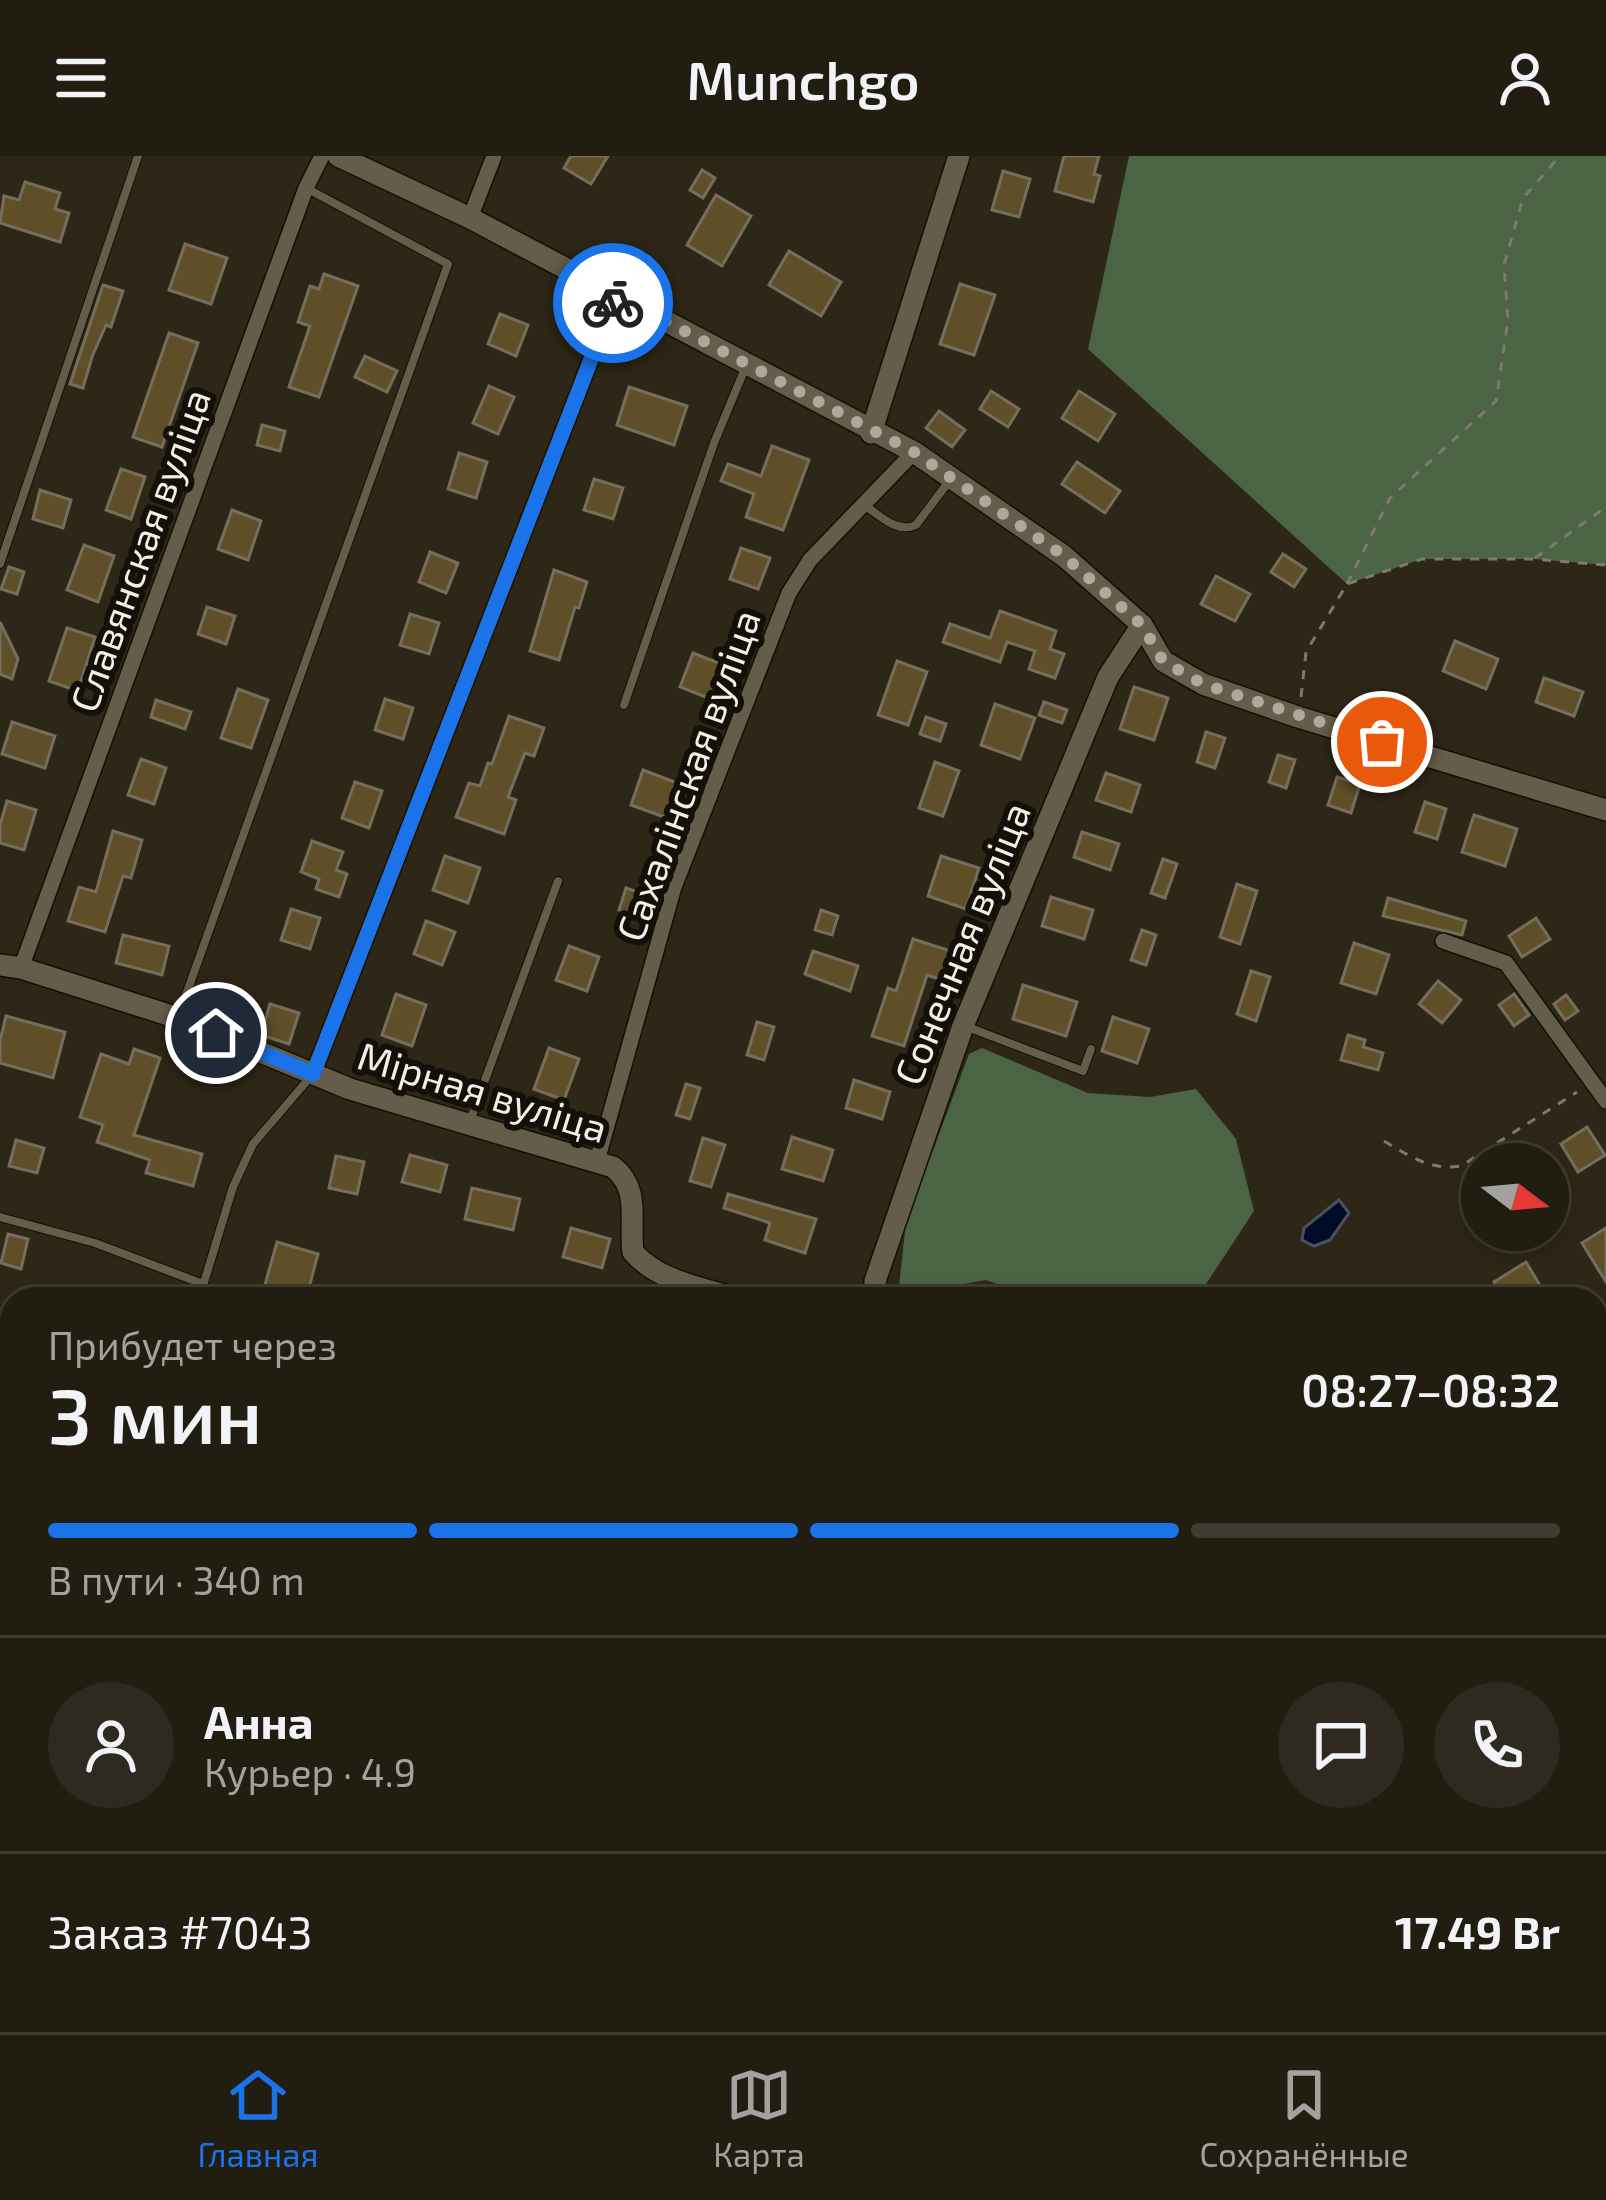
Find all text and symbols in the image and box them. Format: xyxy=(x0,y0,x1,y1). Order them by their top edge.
icon: menu xyxy=(48,45,114,111)
icon: person xyxy=(1492,45,1558,111)
text: Munchgo xyxy=(687,46,919,111)
courier xyxy=(553,243,673,363)
icon: bike xyxy=(580,270,646,336)
street label: Славянская вуліца xyxy=(59,382,220,718)
street label: Сахалінская вуліца xyxy=(605,603,770,947)
pin xyxy=(1331,691,1433,793)
icon: bag xyxy=(1349,709,1415,775)
street label: Сонечная вуліца xyxy=(883,795,1040,1091)
pin xyxy=(165,982,267,1084)
icon: home xyxy=(183,1000,249,1066)
street label: Мірная вуліца xyxy=(352,1031,613,1152)
north arrow xyxy=(1461,1143,1569,1251)
map controls xyxy=(1461,1143,1569,1251)
text: Прибудет через xyxy=(48,1321,337,1368)
text: 08:27–08:32 xyxy=(1301,1362,1560,1416)
text: 3 мин xyxy=(48,1366,262,1460)
text: В пути · 340 m xyxy=(48,1556,305,1603)
button: person xyxy=(48,1682,174,1808)
button: chat xyxy=(1278,1682,1404,1808)
button: phone xyxy=(1434,1682,1560,1808)
text: Анна xyxy=(204,1694,314,1748)
text: Курьер · 4.9 xyxy=(204,1748,416,1795)
text: Заказ #7043 xyxy=(48,1904,313,1958)
text: 17.49 Br xyxy=(1395,1904,1560,1958)
tab: Главная xyxy=(197,2062,318,2174)
tab: Карта xyxy=(713,2062,805,2174)
tab: Сохранённые xyxy=(1200,2062,1409,2174)

